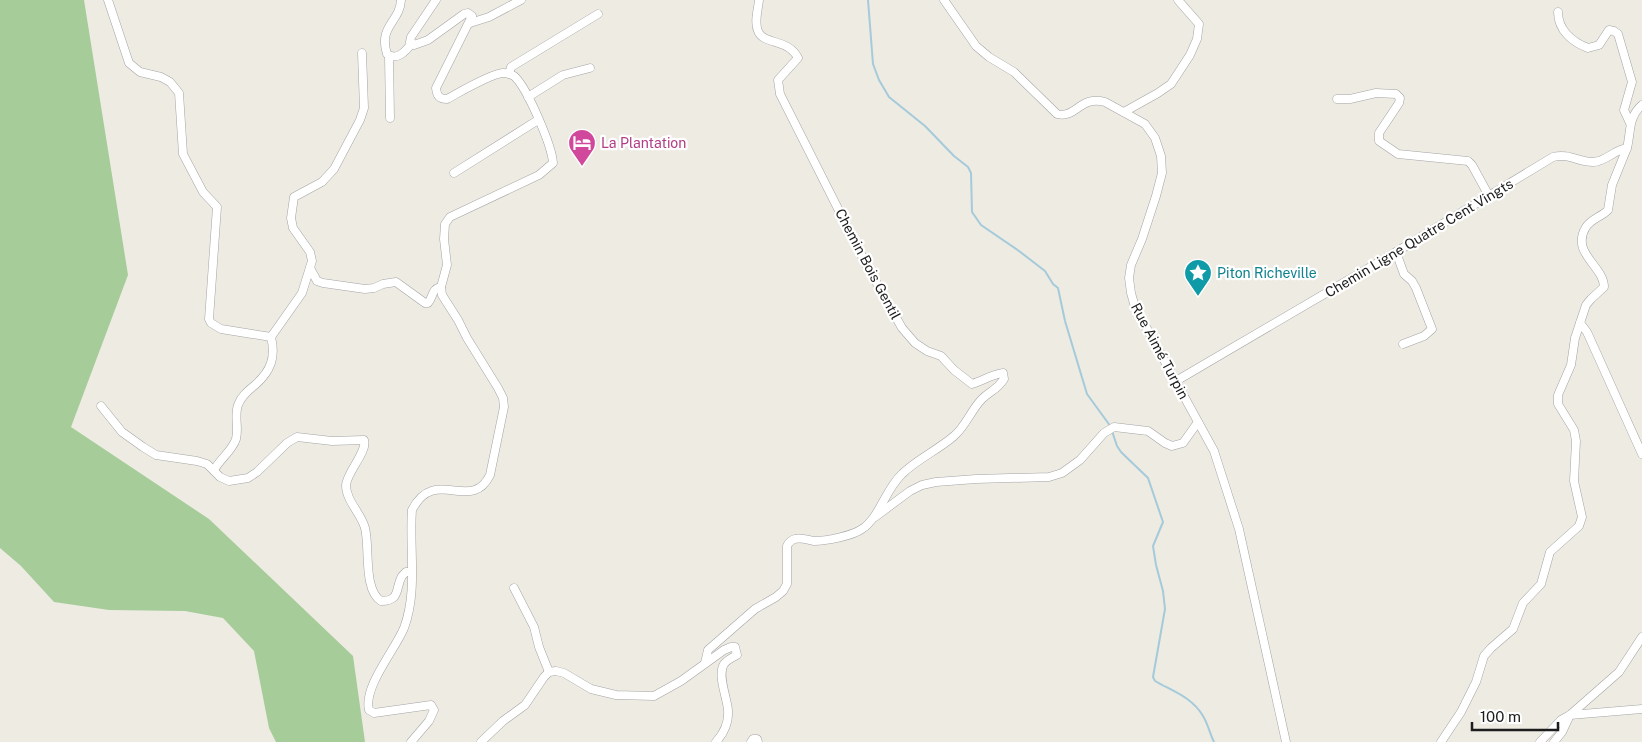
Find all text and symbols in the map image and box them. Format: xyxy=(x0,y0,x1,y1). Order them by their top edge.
hotel icon: La Plantation xyxy=(567,128,597,167)
place label: La Plantation xyxy=(601,135,686,151)
street label: Chemin Ligne Quatre Cent Vingts xyxy=(1322,175,1516,301)
street label: Chemin Bois Gentil xyxy=(832,206,904,322)
place icon: Piton Richeville xyxy=(1183,258,1213,297)
place label: Piton Richeville xyxy=(1217,265,1317,281)
street label: Rue Aimé Turpin xyxy=(1128,300,1192,402)
scale bar xyxy=(1472,700,1558,732)
text: 100 m xyxy=(1480,708,1521,725)

